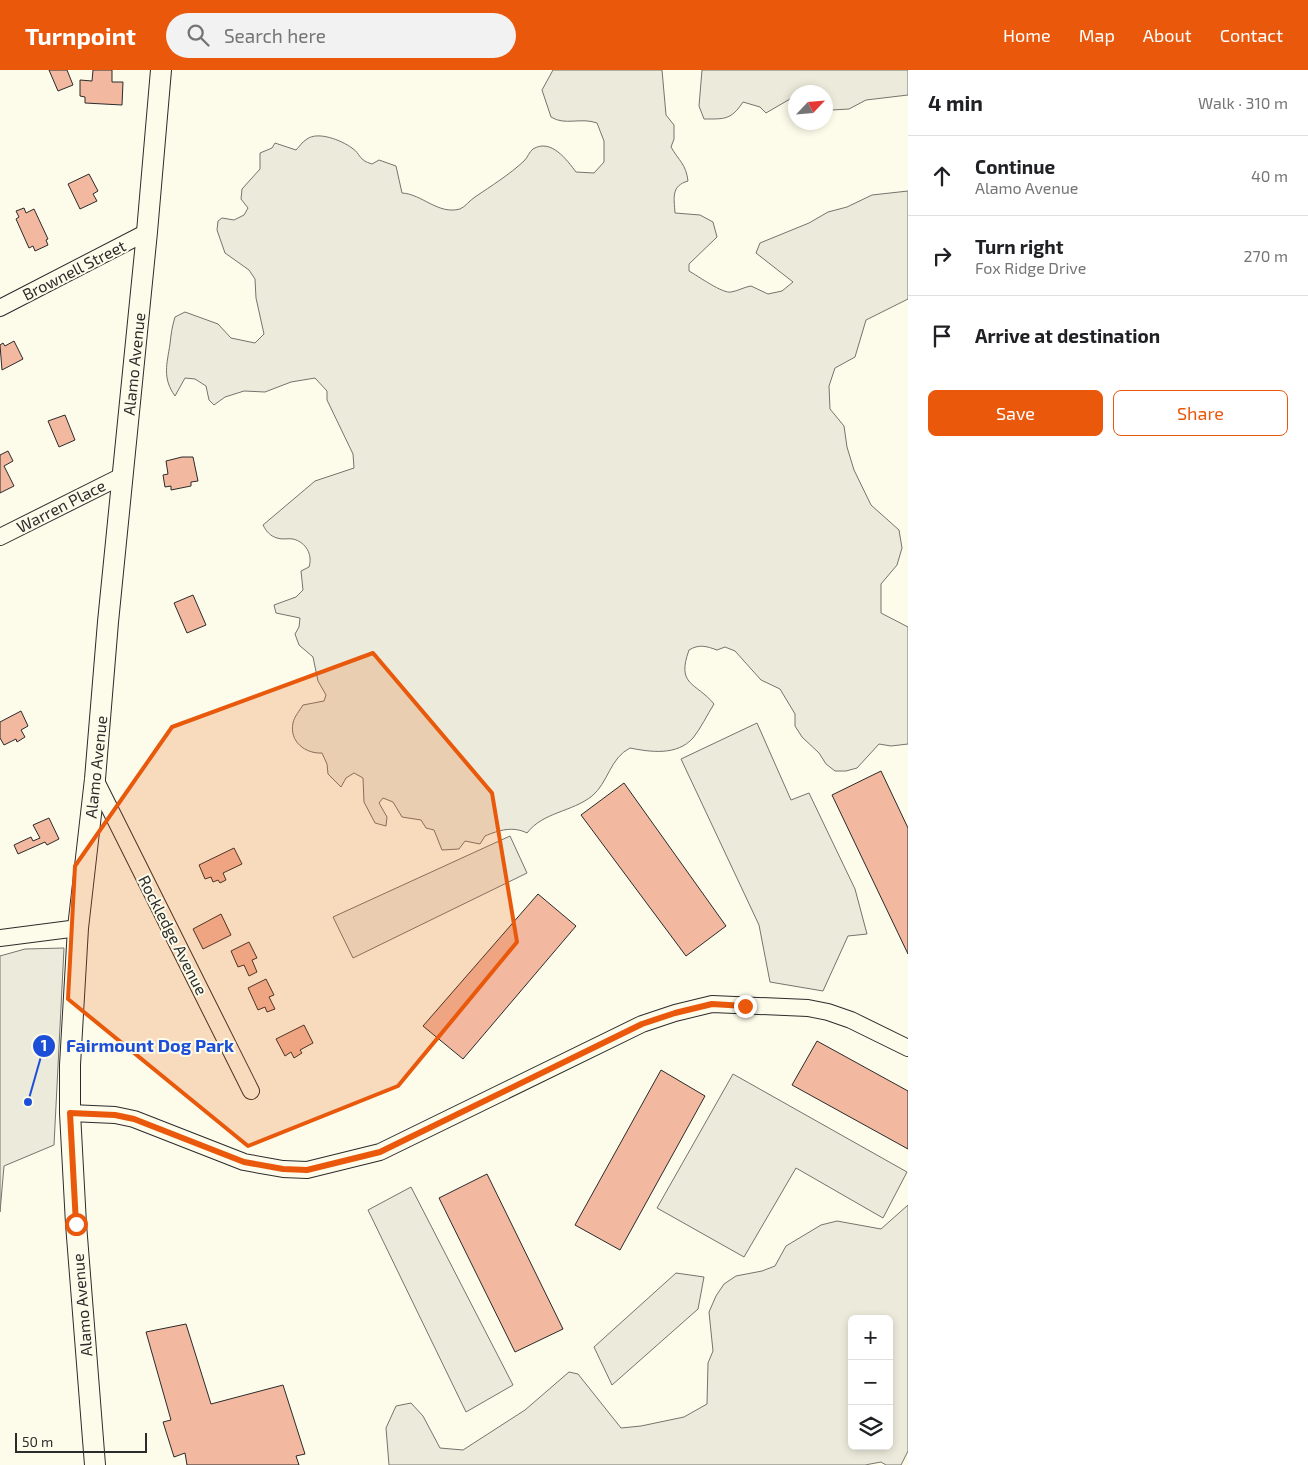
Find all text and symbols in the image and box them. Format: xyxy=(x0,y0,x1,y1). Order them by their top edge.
search box xyxy=(166,13,516,58)
text: Turnpoint xyxy=(25,21,136,50)
icon: search xyxy=(184,21,212,49)
text: Search here xyxy=(224,24,326,47)
text: Home xyxy=(1003,24,1051,46)
text: Map xyxy=(1079,24,1115,46)
text: About xyxy=(1143,24,1192,46)
text: Contact xyxy=(1220,24,1283,46)
north arrow xyxy=(788,85,833,130)
text: 4 min xyxy=(928,90,983,115)
text: Walk · 310 m xyxy=(1198,93,1288,112)
text: Continue xyxy=(975,155,1055,178)
icon: ahead xyxy=(928,162,956,190)
text: 40 m xyxy=(1251,166,1288,185)
text: Alamo Avenue xyxy=(975,178,1078,197)
street label: Brownell Street xyxy=(19,235,129,304)
text: Turn right xyxy=(975,235,1063,258)
icon: right xyxy=(928,242,956,270)
text: 270 m xyxy=(1244,246,1288,265)
text: Fox Ridge Drive xyxy=(975,258,1086,277)
street label: Alamo Avenue xyxy=(119,312,148,416)
icon: arrive xyxy=(928,322,956,350)
text: Arrive at destination xyxy=(975,324,1160,347)
button: Save xyxy=(928,390,1103,436)
button: Share xyxy=(1113,390,1288,436)
street label: Warren Place xyxy=(13,475,108,536)
street label: Alamo Avenue xyxy=(81,715,110,819)
street label: Rockledge Avenue xyxy=(135,872,212,998)
route end xyxy=(734,995,757,1018)
callout: Fairmount Dog Park xyxy=(31,1029,244,1062)
text: Fairmount Dog Park xyxy=(66,1034,234,1056)
text: 1 xyxy=(41,1036,47,1054)
route start xyxy=(65,1213,88,1236)
street label: Alamo Avenue xyxy=(68,1253,95,1357)
map controls xyxy=(848,1315,893,1450)
button: + xyxy=(848,1315,893,1360)
button: − xyxy=(848,1360,893,1405)
button: layers xyxy=(848,1405,893,1450)
scale bar xyxy=(15,1430,148,1453)
text: 50 m xyxy=(22,1433,53,1450)

